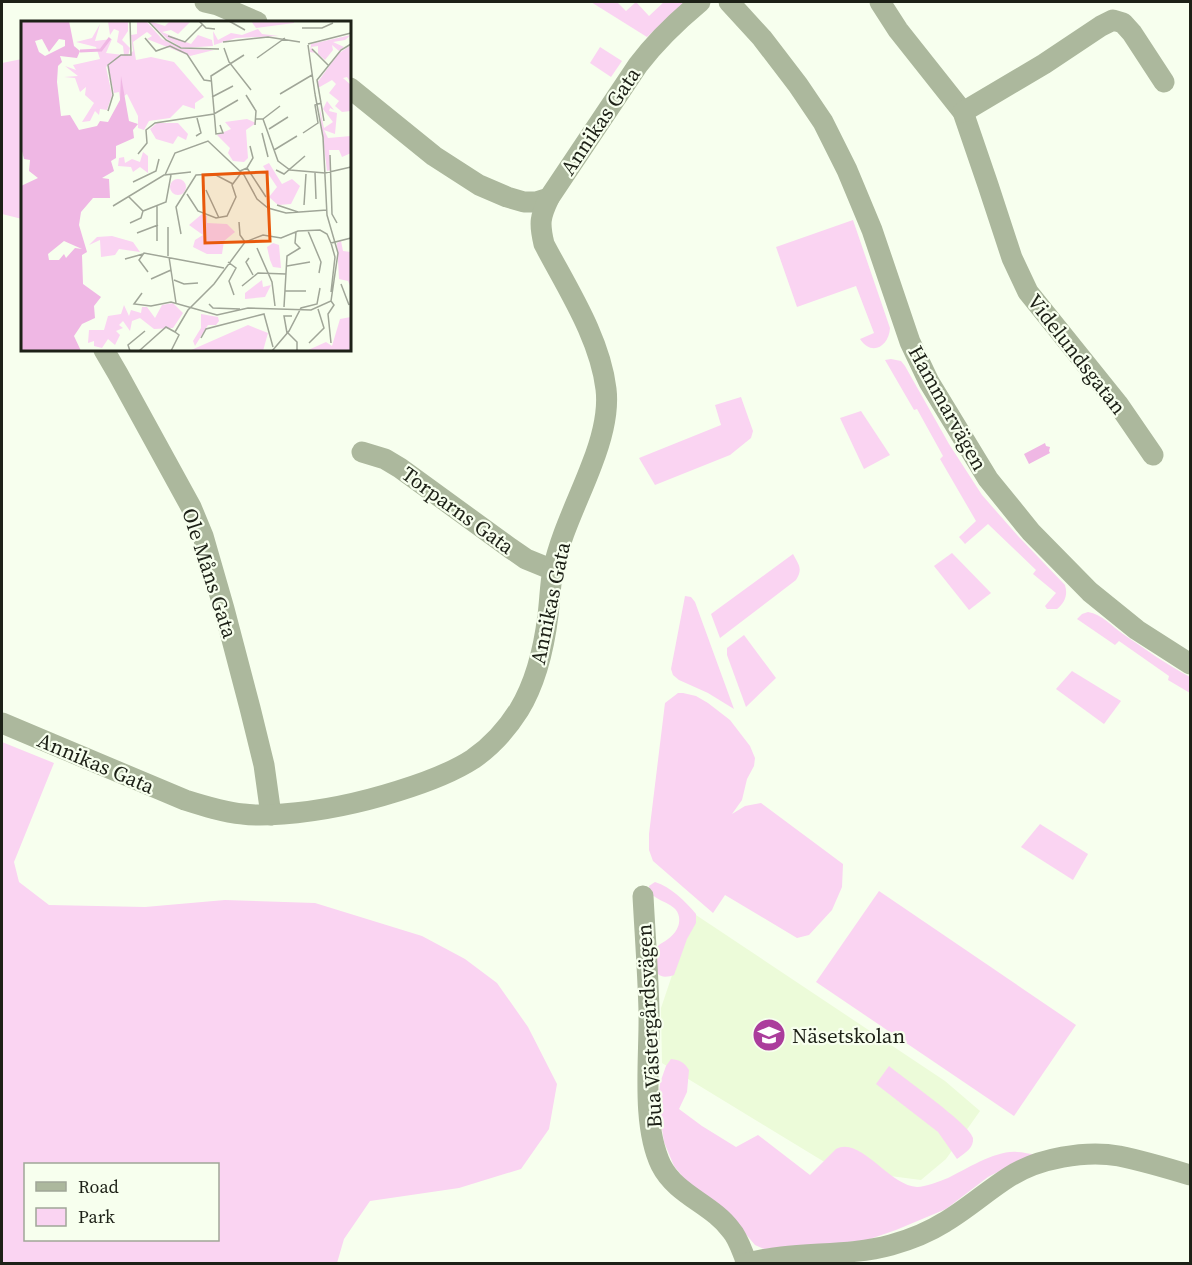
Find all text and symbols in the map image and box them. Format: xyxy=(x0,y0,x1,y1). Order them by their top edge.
inset map xyxy=(21,21,351,351)
street label: Annikas Gata xyxy=(553,61,647,181)
street label: Videlundsgatan xyxy=(1021,288,1133,420)
street label: Hammarvägen xyxy=(902,340,995,476)
street label: Torparns Gata xyxy=(396,459,520,561)
street label: Ole Måns Gata xyxy=(175,504,245,642)
street label: Annikas Gata xyxy=(523,539,577,667)
street label: Annikas Gata xyxy=(33,725,159,801)
street label: Bua Västergårdsvägen xyxy=(629,923,669,1129)
school or university icon: Näsetskolan xyxy=(751,1017,787,1053)
place label: Näsetskolan xyxy=(792,1021,905,1050)
legend xyxy=(24,1163,219,1241)
text: Road xyxy=(78,1174,119,1199)
text: Park xyxy=(78,1204,115,1229)

